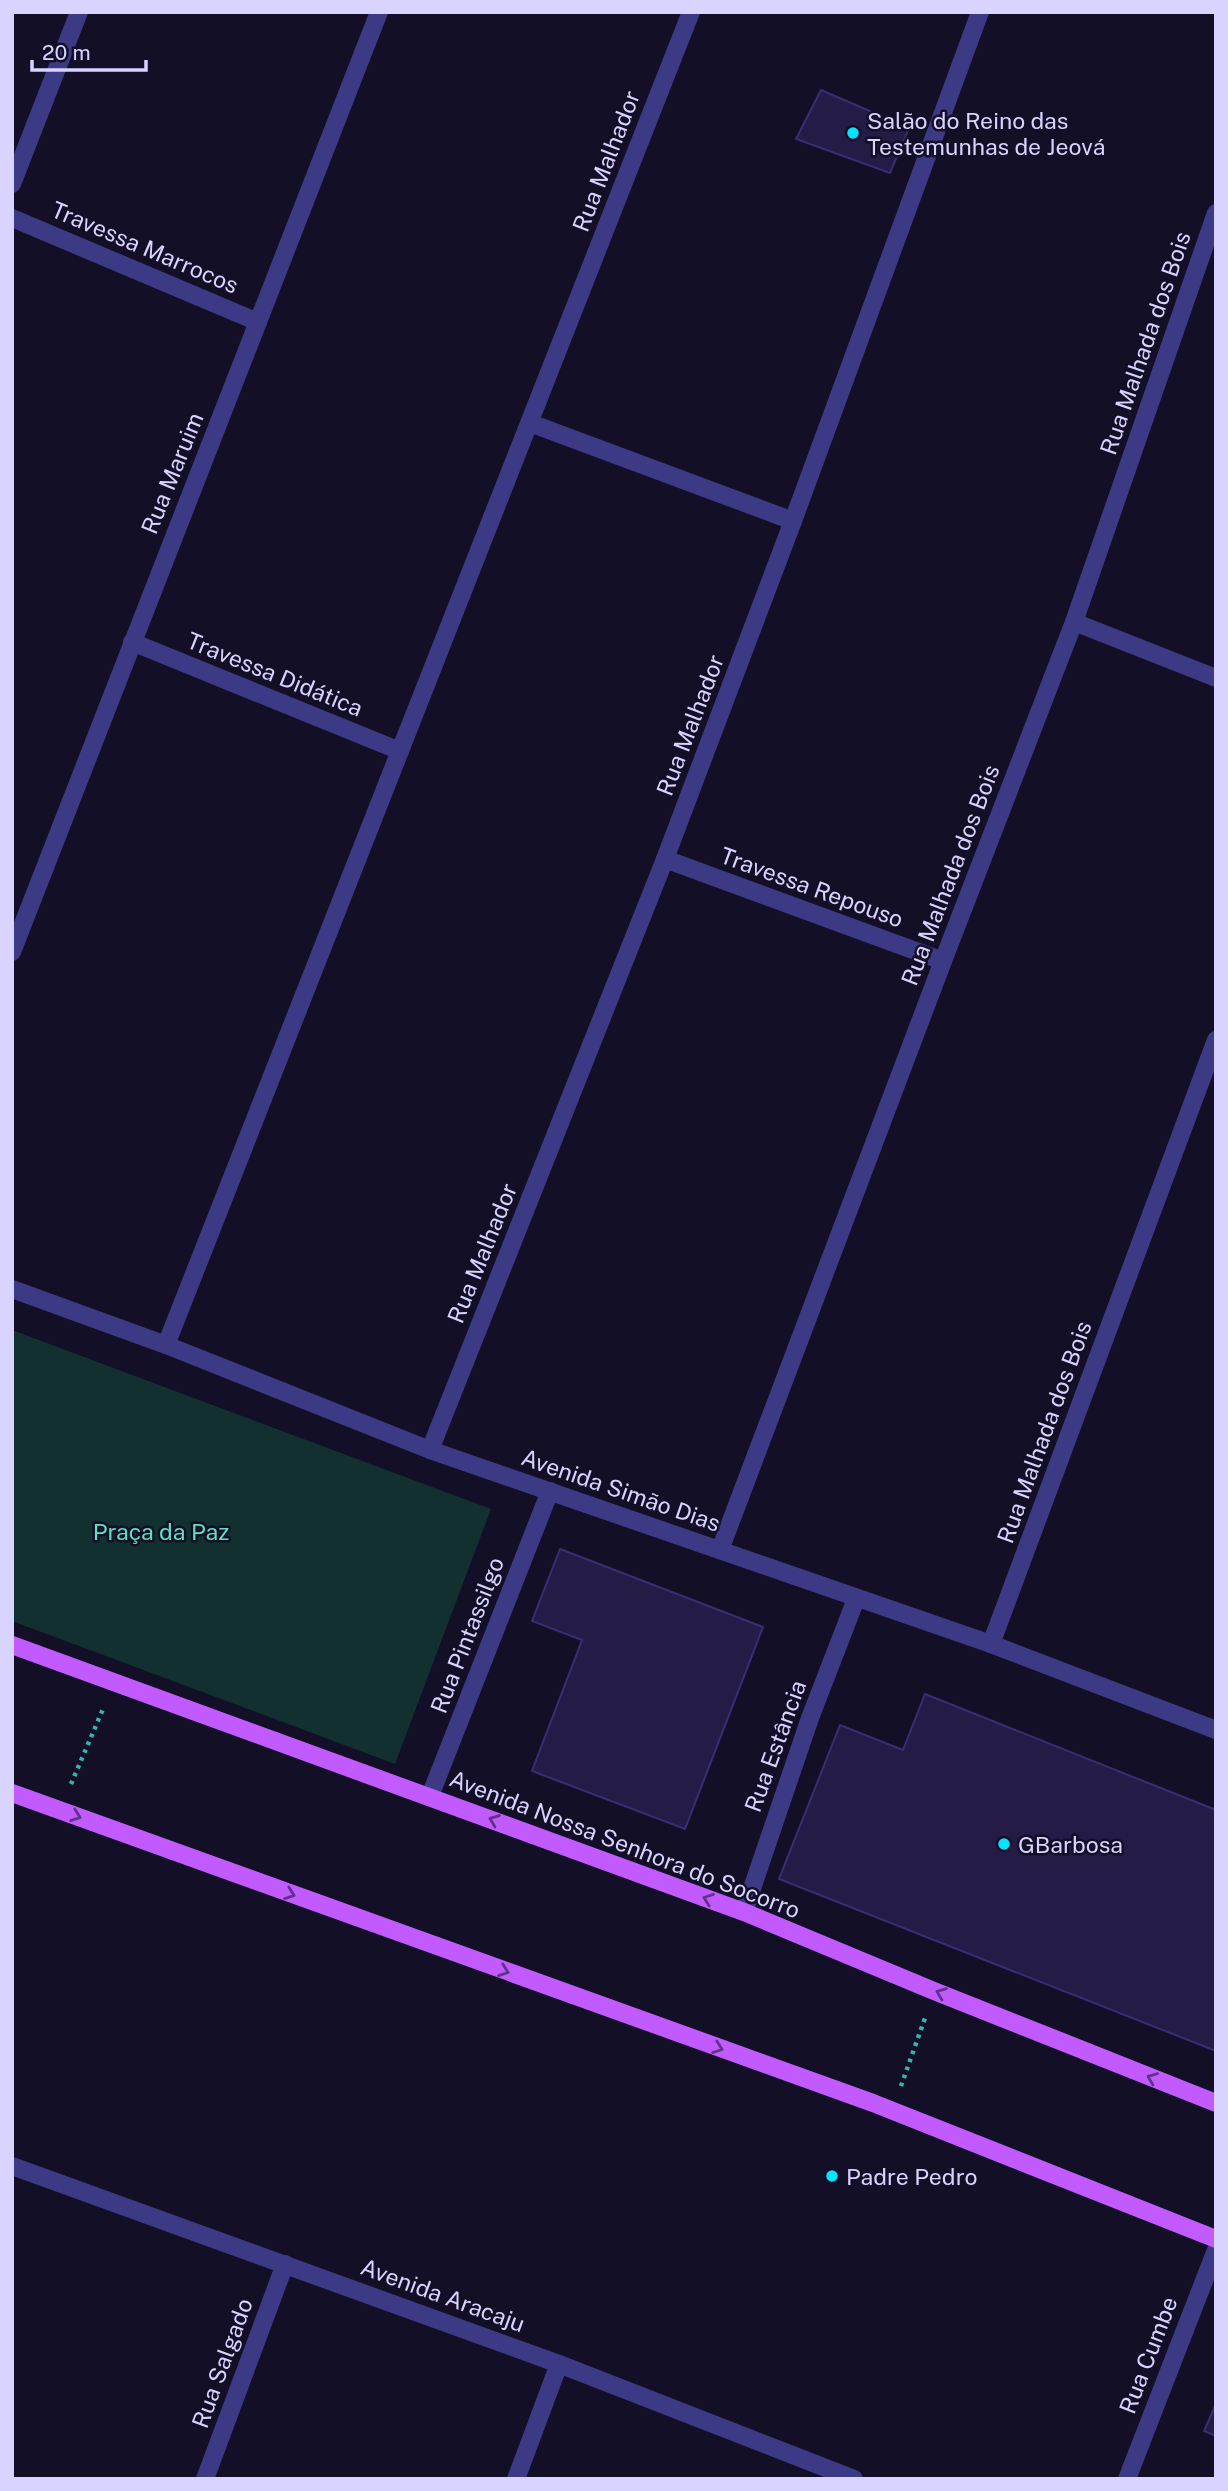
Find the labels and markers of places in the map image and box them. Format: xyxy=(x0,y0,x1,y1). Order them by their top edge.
place label: Salão do Reino das Testemunhas de Jeová xyxy=(867,107,1105,160)
marker: Salão do Reino das Testemunhas de Jeová xyxy=(845,125,861,141)
place label: GBarbosa xyxy=(1018,1831,1123,1858)
marker: GBarbosa xyxy=(996,1836,1012,1852)
place label: Padre Pedro xyxy=(846,2163,977,2190)
marker: Padre Pedro xyxy=(824,2168,840,2184)

